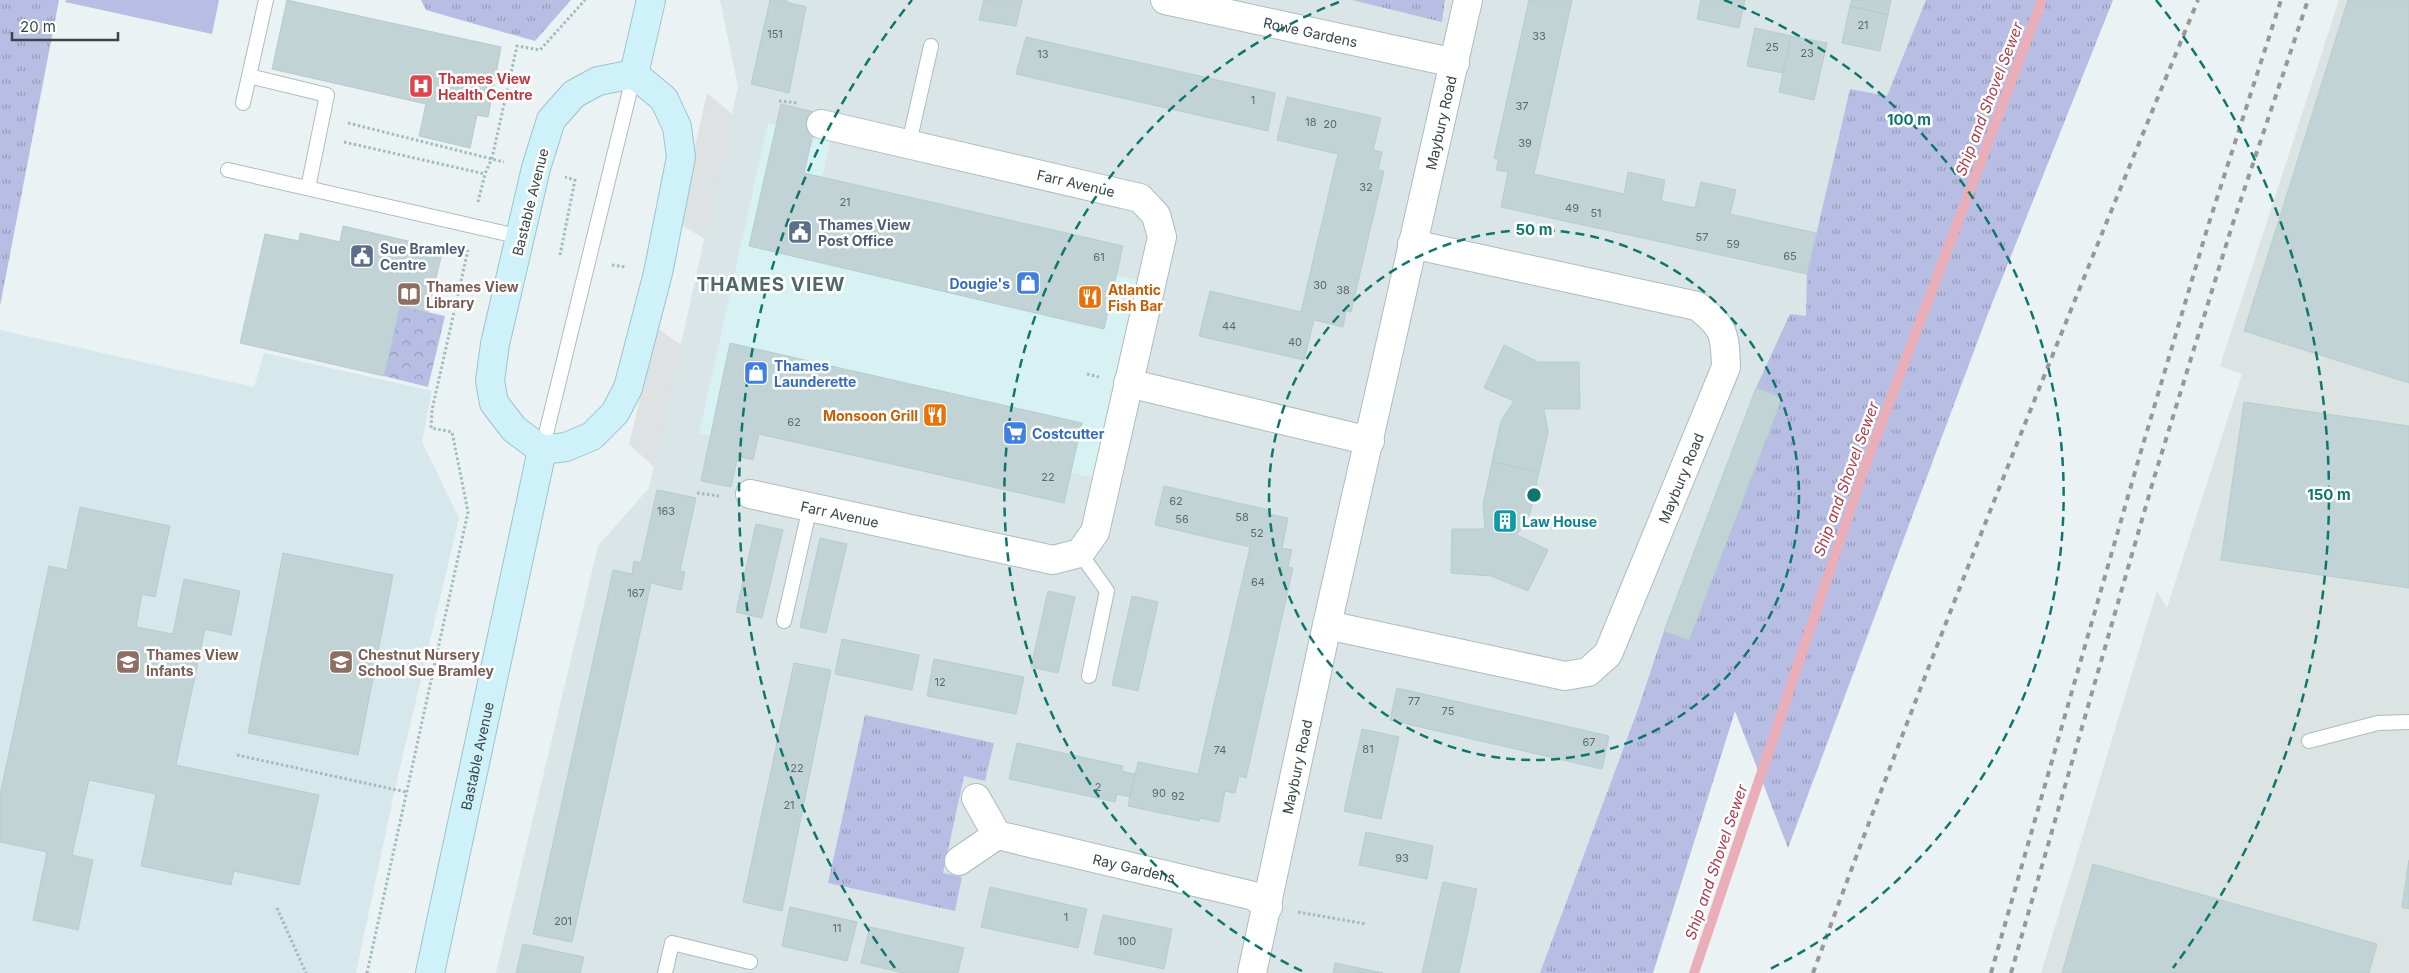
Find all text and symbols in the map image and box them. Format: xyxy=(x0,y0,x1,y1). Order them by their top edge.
scale bar xyxy=(12,10,119,42)
street label: Rowe Gardens xyxy=(1262,13,1359,50)
text: 20 m xyxy=(20,17,56,36)
house number: 21 xyxy=(1857,18,1869,32)
water label: Ship and Shovel Sewer xyxy=(1951,19,2027,179)
house number: 151 xyxy=(767,27,783,41)
house number: 33 xyxy=(1532,29,1546,43)
house number: 25 xyxy=(1765,40,1779,54)
house number: 23 xyxy=(1800,46,1814,60)
house number: 13 xyxy=(1037,47,1049,61)
place label: Thames View Health Centre xyxy=(438,70,533,103)
hospital icon: Thames View Health Centre xyxy=(408,73,434,99)
street label: Maybury Road xyxy=(1421,74,1459,171)
house number: 1 xyxy=(1251,93,1255,107)
house number: 37 xyxy=(1515,99,1529,113)
text: 100 m xyxy=(1887,110,1931,129)
house number: 18 xyxy=(1305,115,1317,129)
house number: 20 xyxy=(1323,117,1337,131)
house number: 39 xyxy=(1518,136,1532,150)
street label: Bastable Avenue xyxy=(508,146,552,258)
street label: Farr Avenue xyxy=(1035,166,1117,200)
house number: 32 xyxy=(1359,180,1373,194)
house number: 21 xyxy=(839,195,851,209)
house number: 49 xyxy=(1565,201,1579,215)
house number: 51 xyxy=(1590,206,1602,220)
place label: Thames View Post Office xyxy=(818,216,911,249)
public building icon: Thames View Post Office xyxy=(787,219,813,245)
text: 50 m xyxy=(1516,220,1552,239)
house number: 57 xyxy=(1696,230,1708,244)
house number: 59 xyxy=(1726,237,1740,251)
place label: Sue Bramley Centre xyxy=(380,240,466,273)
public building icon: Sue Bramley Centre xyxy=(349,243,375,269)
house number: 65 xyxy=(1783,249,1797,263)
house number: 61 xyxy=(1093,250,1105,264)
shop icon: Dougie's xyxy=(1015,270,1041,296)
district label: THAMES VIEW xyxy=(696,273,846,296)
place label: Dougie's xyxy=(949,275,1010,292)
place label: Thames View Library xyxy=(426,278,519,311)
house number: 30 xyxy=(1313,278,1327,292)
library icon: Thames View Library xyxy=(396,281,422,307)
place label: Atlantic Fish Bar xyxy=(1108,281,1163,314)
house number: 38 xyxy=(1336,283,1350,297)
restaurant icon: Atlantic Fish Bar xyxy=(1077,284,1103,310)
house number: 44 xyxy=(1222,319,1236,333)
house number: 40 xyxy=(1288,335,1302,349)
place label: Thames Launderette xyxy=(774,357,856,390)
shop icon: Thames Launderette xyxy=(743,360,769,386)
water label: Ship and Shovel Sewer xyxy=(1809,399,1883,559)
restaurant icon: Monsoon Grill xyxy=(922,402,948,428)
place label: Monsoon Grill xyxy=(823,407,918,424)
house number: 62 xyxy=(787,415,801,429)
supermarket icon: Costcutter xyxy=(1002,420,1028,446)
place label: Costcutter xyxy=(1032,425,1105,442)
street label: Maybury Road xyxy=(1654,430,1707,526)
house number: 22 xyxy=(1041,470,1055,484)
text: 150 m xyxy=(2307,485,2351,504)
centre of rings xyxy=(1525,486,1543,504)
house number: 62 xyxy=(1169,494,1183,508)
street label: Farr Avenue xyxy=(799,497,881,530)
house number: 163 xyxy=(657,504,675,518)
building icon: Law House xyxy=(1492,508,1518,534)
house number: 58 xyxy=(1235,510,1249,524)
house number: 56 xyxy=(1175,512,1189,526)
place label: Law House xyxy=(1522,513,1597,530)
house number: 52 xyxy=(1250,526,1264,540)
house number: 64 xyxy=(1251,575,1265,589)
house number: 167 xyxy=(627,586,645,600)
place label: Thames View Infants xyxy=(146,646,239,679)
place label: Chestnut Nursery School Sue Bramley xyxy=(358,646,494,679)
school or university icon: Thames View Infants xyxy=(115,649,141,675)
school or university icon: Chestnut Nursery School Sue Bramley xyxy=(328,649,354,675)
house number: 12 xyxy=(934,675,946,689)
house number: 77 xyxy=(1408,694,1420,708)
street label: Bastable Avenue xyxy=(457,700,496,812)
house number: 75 xyxy=(1442,704,1455,718)
street label: Maybury Road xyxy=(1278,718,1315,816)
house number: 67 xyxy=(1582,735,1596,749)
house number: 81 xyxy=(1362,742,1374,756)
house number: 74 xyxy=(1214,743,1226,757)
house number: 22 xyxy=(790,761,804,775)
house number: 2 xyxy=(1095,780,1101,794)
water label: Ship and Shovel Sewer xyxy=(1680,781,1752,942)
house number: 90 xyxy=(1152,786,1166,800)
house number: 92 xyxy=(1171,789,1185,803)
house number: 21 xyxy=(783,798,795,812)
street label: Ray Gardens xyxy=(1091,850,1177,886)
house number: 93 xyxy=(1395,851,1409,865)
house number: 1 xyxy=(1064,910,1068,924)
house number: 201 xyxy=(554,914,572,928)
house number: 11 xyxy=(833,921,841,935)
house number: 100 xyxy=(1118,934,1136,948)

